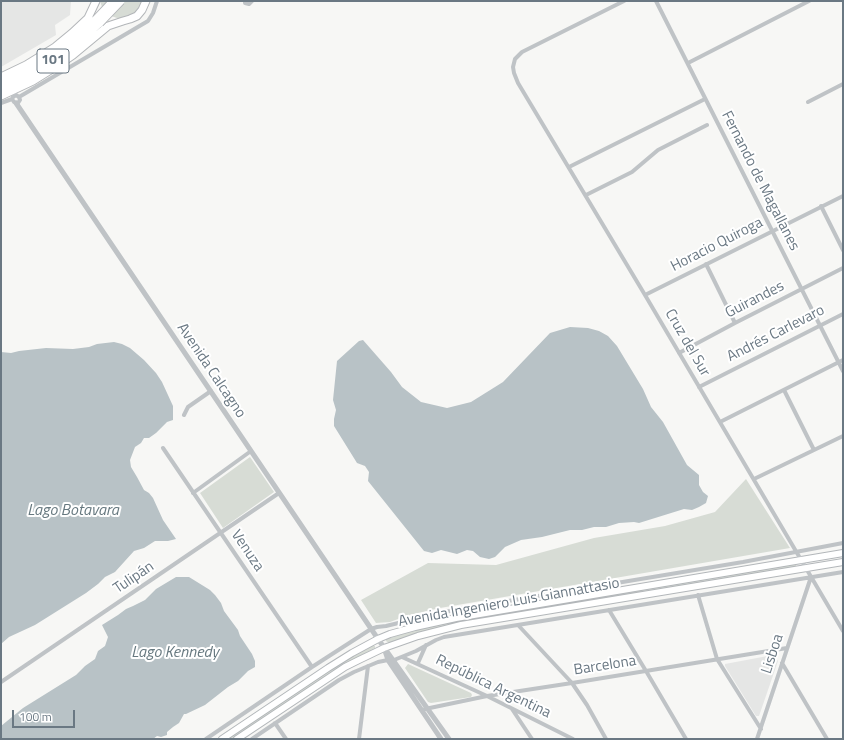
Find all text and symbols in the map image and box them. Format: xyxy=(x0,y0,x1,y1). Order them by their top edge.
road number: 101 xyxy=(37,49,69,73)
street label: Fernando de Magallanes xyxy=(717,108,803,254)
street label: Horacio Quiroga xyxy=(668,214,766,276)
street label: Guirandes xyxy=(723,278,787,322)
street label: Andrés Carlevaro xyxy=(724,302,828,366)
street label: Cruz del Sur xyxy=(660,306,714,380)
street label: Avenida Calcagno xyxy=(173,320,249,422)
water label: Lago Botavara xyxy=(27,501,119,521)
street label: Venuza xyxy=(227,527,267,575)
street label: Tulipán xyxy=(110,558,158,598)
street label: Avenida Ingeniero Luis Giannattasio xyxy=(397,575,621,631)
street label: Lisboa xyxy=(758,632,788,676)
water label: Lago Kennedy xyxy=(131,643,219,663)
street label: República Argentina xyxy=(432,651,554,723)
street label: Barcelona xyxy=(573,652,637,680)
scale bar xyxy=(14,702,77,728)
text: 100 m xyxy=(19,707,52,726)

